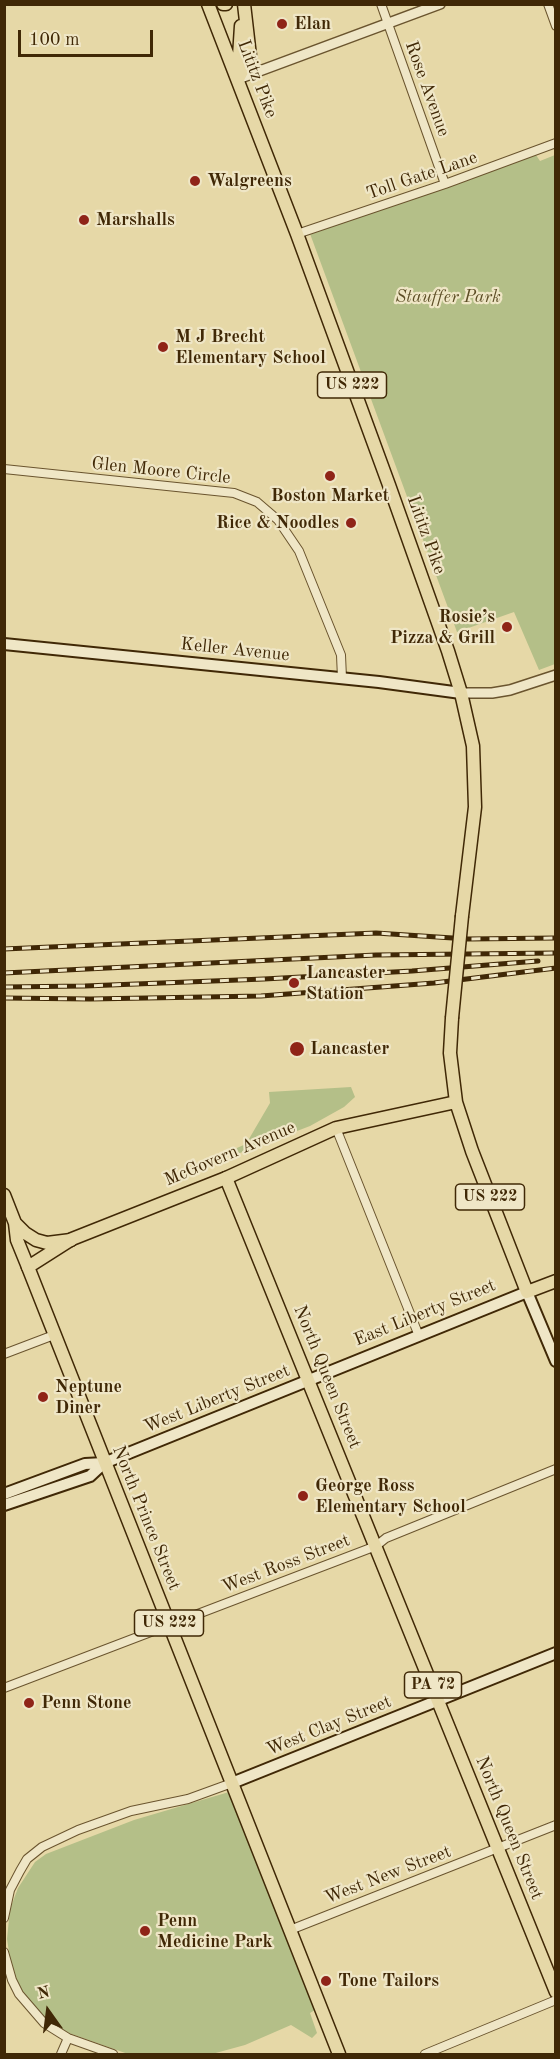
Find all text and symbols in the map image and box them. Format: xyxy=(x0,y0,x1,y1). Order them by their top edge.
place label: Elan xyxy=(294,13,331,35)
marker: Elan xyxy=(275,17,289,31)
scale bar xyxy=(21,18,156,56)
text: 100 m xyxy=(29,31,80,49)
street label: Lititz Pike xyxy=(232,37,282,121)
street label: Rose Avenue xyxy=(400,38,454,140)
street label: Toll Gate Lane xyxy=(364,147,480,205)
place label: Walgreens xyxy=(207,170,292,192)
marker: Walgreens xyxy=(188,174,202,188)
place label: Marshalls xyxy=(96,209,175,231)
marker: Marshalls xyxy=(77,213,91,227)
park label: Stauffer Park xyxy=(395,286,501,308)
place label: M J Brecht Elementary School xyxy=(175,326,326,368)
marker: M J Brecht Elementary School xyxy=(156,340,170,354)
road number: US 222 xyxy=(318,372,386,398)
street label: Glen Moore Circle xyxy=(90,453,232,489)
marker: Boston Market xyxy=(323,469,337,483)
place label: Boston Market xyxy=(271,485,389,507)
street label: Lititz Pike xyxy=(402,493,450,577)
place label: Rice & Noodles xyxy=(216,512,339,534)
marker: Rice & Noodles xyxy=(344,516,358,530)
place label: Rosie’s Pizza & Grill xyxy=(390,606,495,648)
marker: Rosie’s Pizza & Grill xyxy=(500,620,514,634)
street label: Keller Avenue xyxy=(179,634,291,666)
place label: Lancaster Station xyxy=(306,962,385,1004)
marker: Lancaster Station xyxy=(287,976,301,990)
place label: Lancaster xyxy=(310,1038,389,1060)
marker: Lancaster xyxy=(288,1040,306,1058)
street label: McGovern Avenue xyxy=(161,1117,299,1191)
road number: US 222 xyxy=(456,1184,524,1210)
street label: East Liberty Street xyxy=(351,1275,499,1351)
street label: North Queen Street xyxy=(288,1302,366,1452)
street label: West Liberty Street xyxy=(141,1360,293,1438)
place label: Neptune Diner xyxy=(55,1376,122,1418)
marker: Neptune Diner xyxy=(36,1390,50,1404)
street label: North Prince Street xyxy=(107,1442,185,1594)
place label: George Ross Elementary School xyxy=(315,1475,466,1518)
marker: George Ross Elementary School xyxy=(296,1489,310,1503)
street label: West Ross Street xyxy=(219,1530,353,1598)
road number: US 222 xyxy=(134,1610,204,1636)
road number: PA 72 xyxy=(404,1672,462,1698)
street label: West Clay Street xyxy=(263,1691,395,1761)
place label: Penn Stone xyxy=(41,1692,132,1714)
marker: Penn Stone xyxy=(22,1696,36,1710)
street label: North Queen Street xyxy=(470,1753,548,1903)
street label: West New Street xyxy=(322,1841,454,1909)
place label: Penn Medicine Park xyxy=(157,1910,273,1952)
marker: Penn Medicine Park xyxy=(138,1924,152,1938)
place label: Tone Tailors xyxy=(338,1970,439,1992)
marker: Tone Tailors xyxy=(319,1974,333,1988)
north arrow xyxy=(18,1981,78,2041)
text: N xyxy=(36,1984,52,2003)

